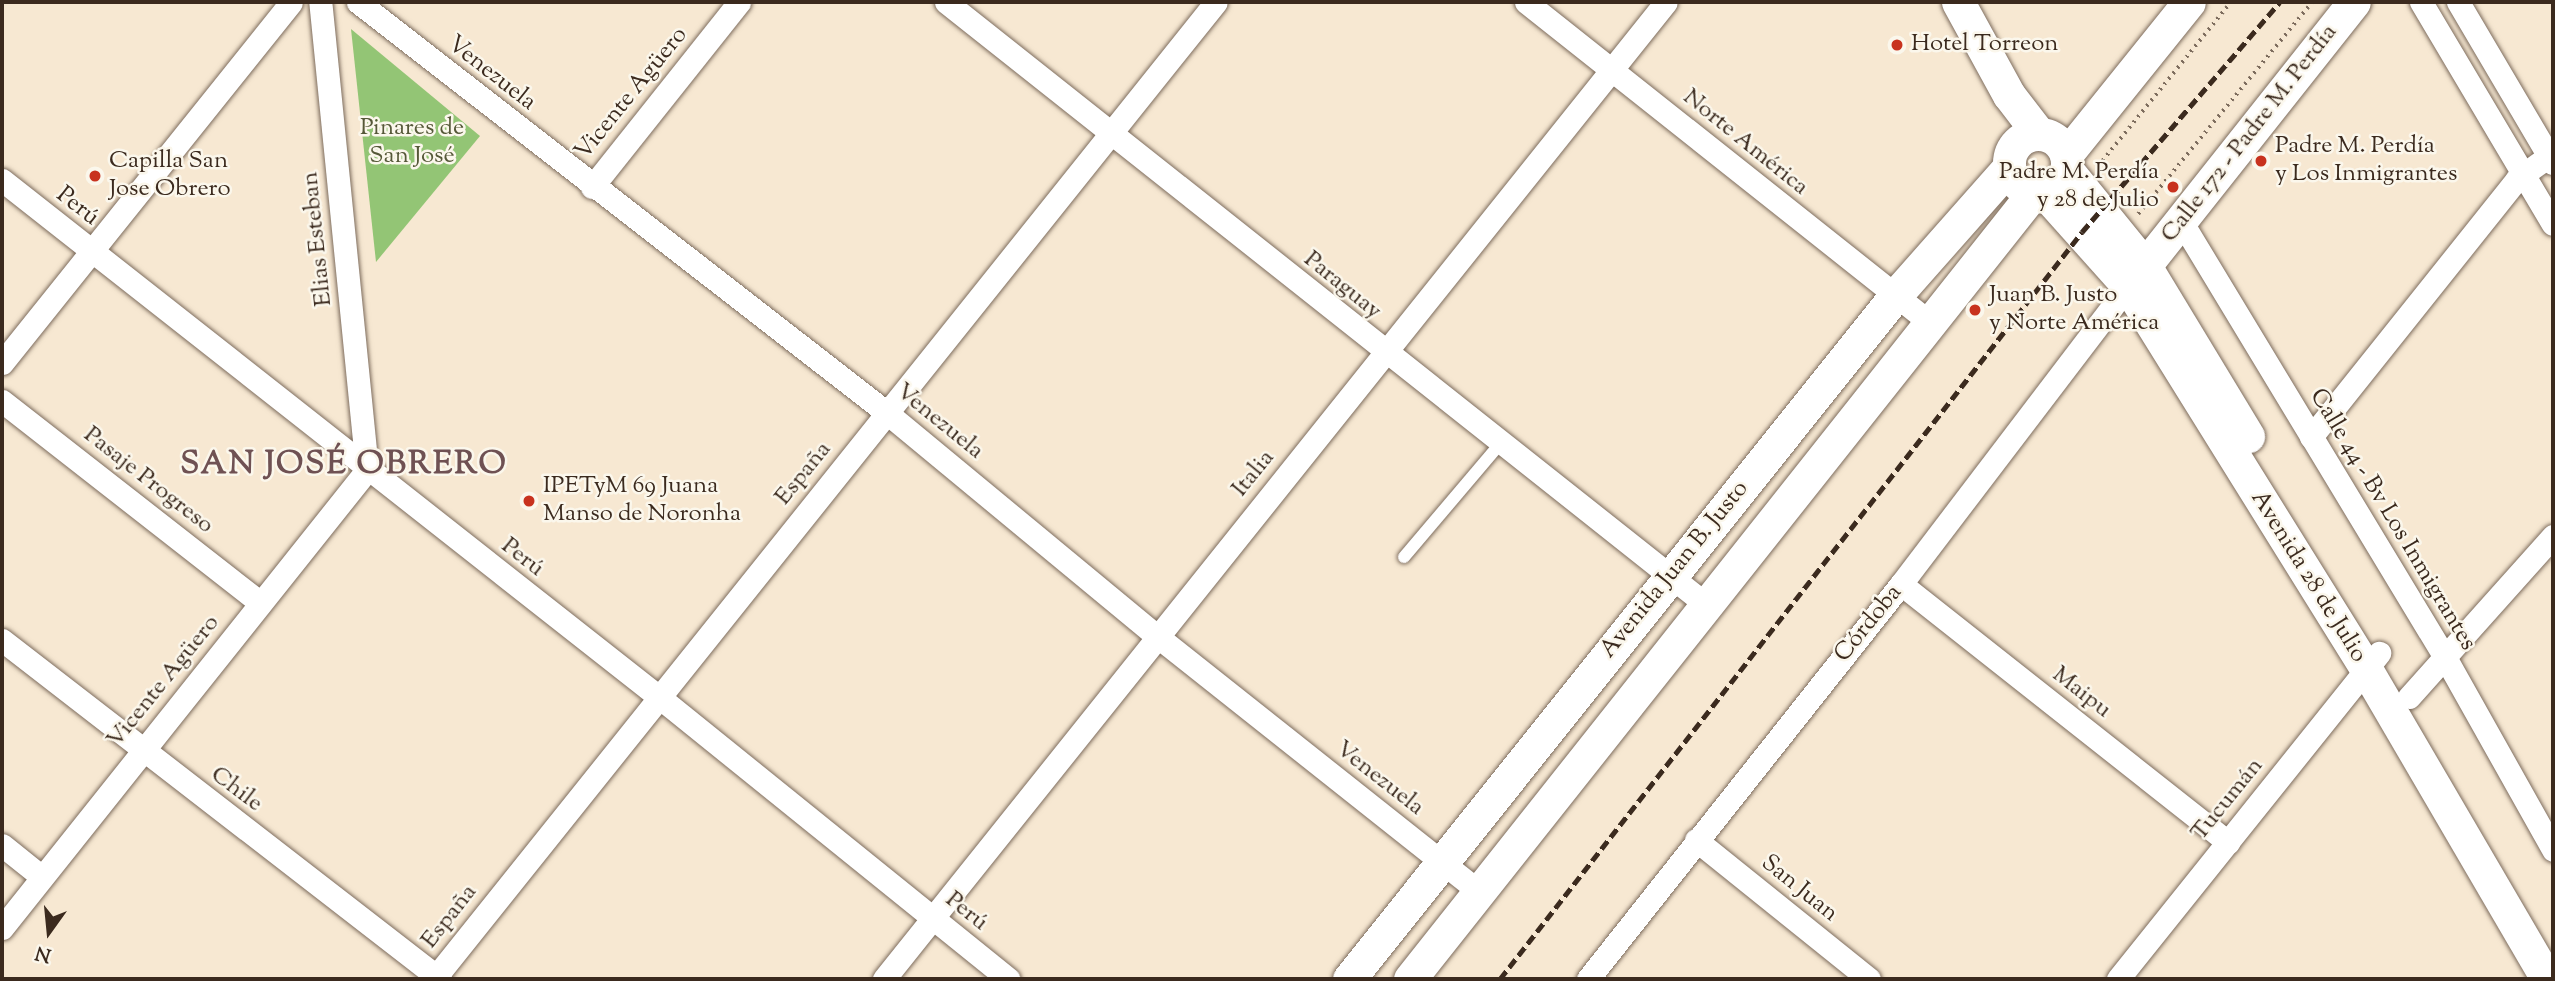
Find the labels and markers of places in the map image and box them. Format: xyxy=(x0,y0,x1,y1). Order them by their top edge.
place label: Hotel Torreon xyxy=(1911,31,2058,59)
marker: Hotel Torreon xyxy=(1889,37,1905,53)
place label: Padre M. Perdía y Los Inmigrantes xyxy=(2275,133,2457,189)
place label: Capilla San Jose Obrero xyxy=(109,148,231,204)
marker: Padre M. Perdía y Los Inmigrantes xyxy=(2253,153,2269,169)
place label: Padre M. Perdía y 28 de Julio xyxy=(1999,159,2159,215)
marker: Capilla San Jose Obrero xyxy=(87,168,103,184)
marker: Padre M. Perdía y 28 de Julio xyxy=(2165,179,2181,195)
place label: Juan B. Justo y Norte América xyxy=(1989,282,2159,338)
marker: Juan B. Justo y Norte América xyxy=(1967,302,1983,318)
place label: IPETyM 69 Juana Manso de Noronha xyxy=(543,473,741,529)
marker: IPETyM 69 Juana Manso de Noronha xyxy=(521,493,537,509)

